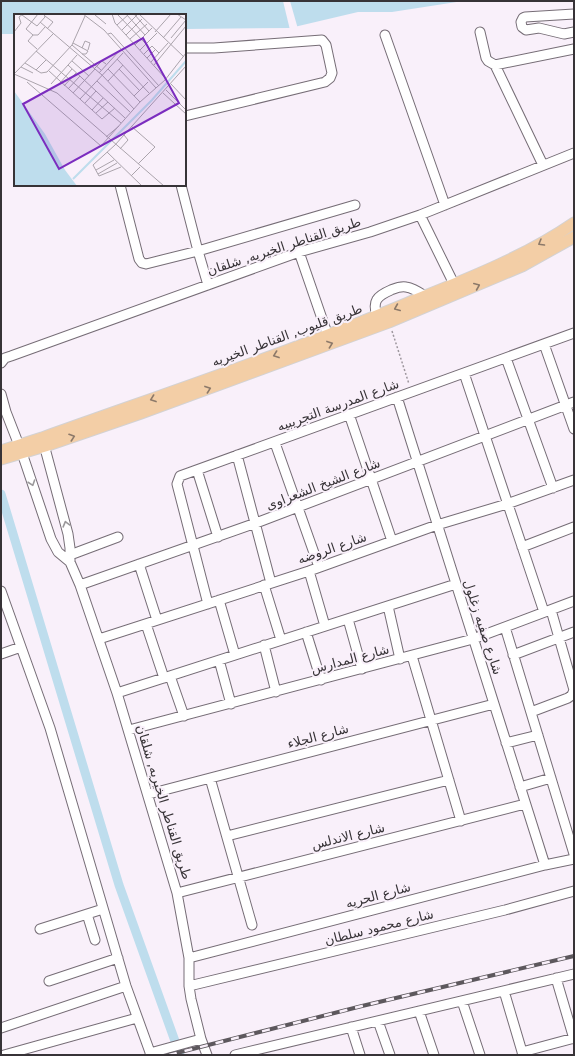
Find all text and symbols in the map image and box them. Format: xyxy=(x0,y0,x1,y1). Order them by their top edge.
inset map xyxy=(14,14,186,186)
street label: طريق القناطر الخيريه, شلقان xyxy=(205,214,363,279)
one-way arrow xyxy=(538,239,545,246)
one-way arrow xyxy=(473,282,480,290)
street label: طريق قليوب, القناطر الخيريه xyxy=(210,301,365,370)
one-way arrow xyxy=(393,303,401,311)
one-way arrow xyxy=(327,341,334,349)
one-way arrow xyxy=(272,350,279,358)
street label: شارع المدرسة التجريبيه xyxy=(275,376,401,435)
one-way arrow xyxy=(204,385,211,394)
one-way arrow xyxy=(150,394,157,402)
one-way arrow xyxy=(69,433,76,442)
street label: شارع الشيخ الشعراوى xyxy=(264,455,383,514)
one-way arrow xyxy=(27,479,36,486)
one-way arrow xyxy=(62,520,70,527)
street label: شارع الروضه xyxy=(295,529,369,568)
street label: شارع صفيه زغلول xyxy=(460,578,505,677)
street label: شارع المدارس xyxy=(309,641,391,678)
street label: شارع الجلاء xyxy=(286,721,351,752)
street label: طريق القناطر الخيريه, شلقان xyxy=(132,723,195,881)
street label: شارع الاندلس xyxy=(310,820,386,853)
street label: شارع الحريه xyxy=(344,879,412,912)
street label: شارع محمود سلطان xyxy=(323,906,435,949)

